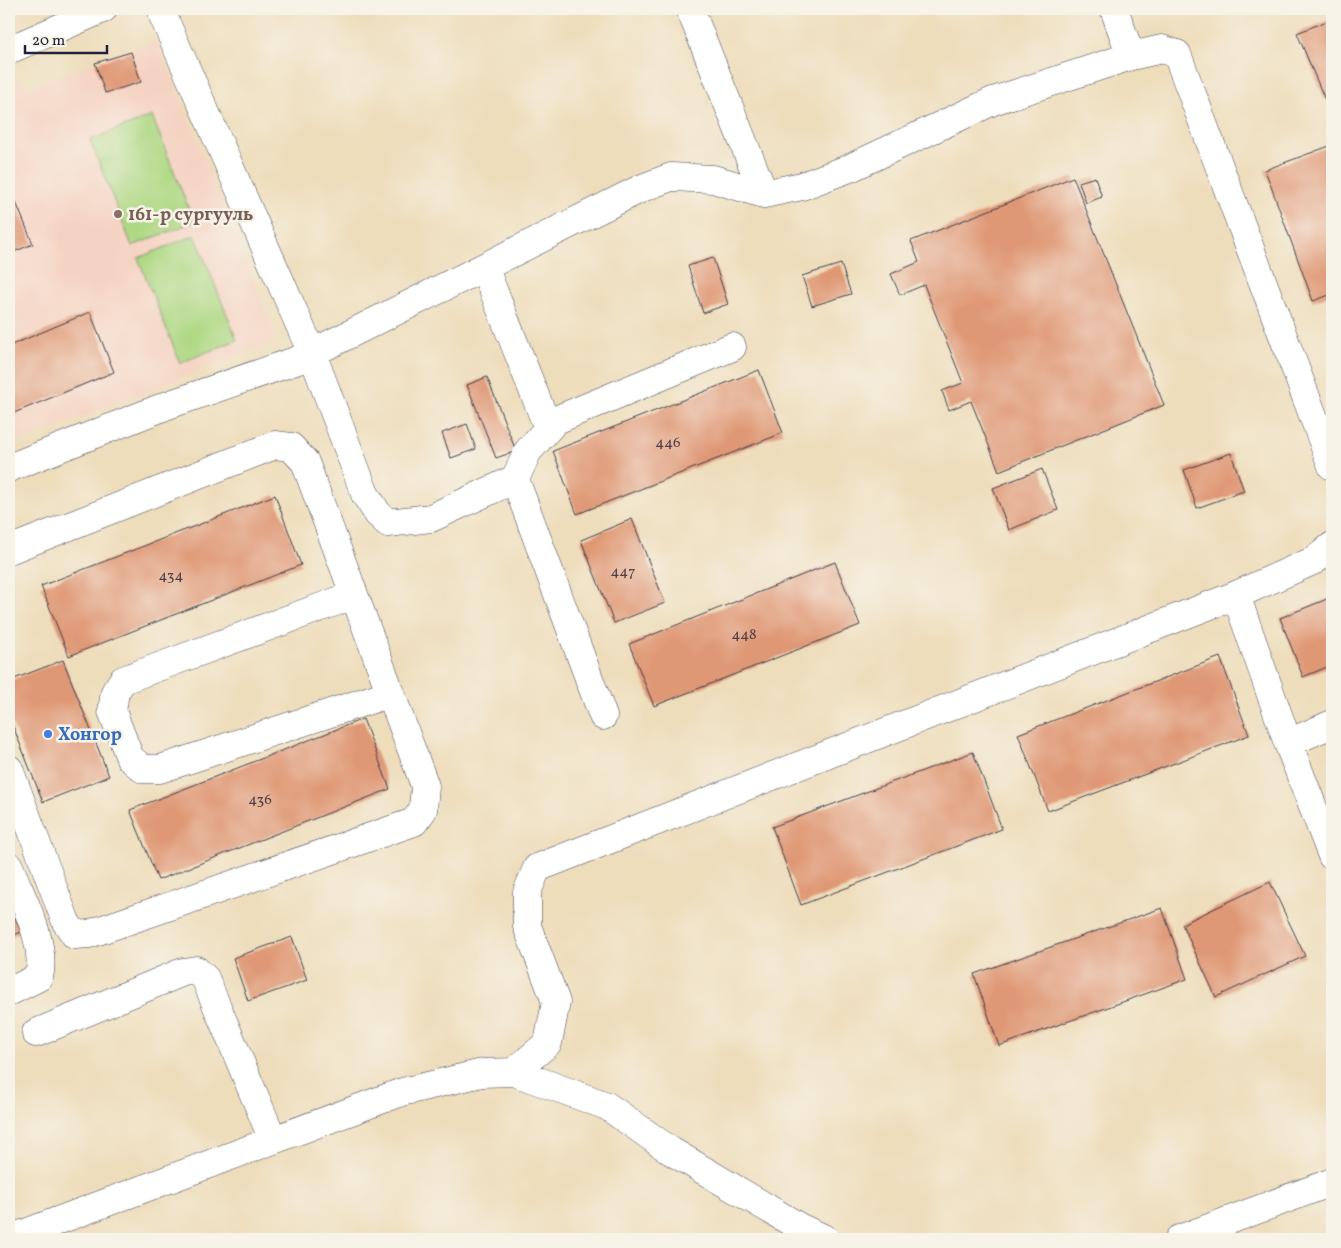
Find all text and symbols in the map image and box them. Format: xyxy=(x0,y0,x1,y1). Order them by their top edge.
scale bar xyxy=(25,22,108,54)
text: 20 m xyxy=(32,31,65,52)
place label: 161-р сургууль xyxy=(128,203,253,228)
marker: 161-р сургууль xyxy=(112,208,124,220)
house number: 446 xyxy=(655,433,681,454)
house number: 447 xyxy=(610,562,636,583)
house number: 434 xyxy=(158,566,184,587)
house number: 448 xyxy=(731,625,757,646)
place label: Хонгор xyxy=(58,723,122,748)
marker: Хонгор xyxy=(42,728,54,740)
house number: 436 xyxy=(248,790,272,811)

